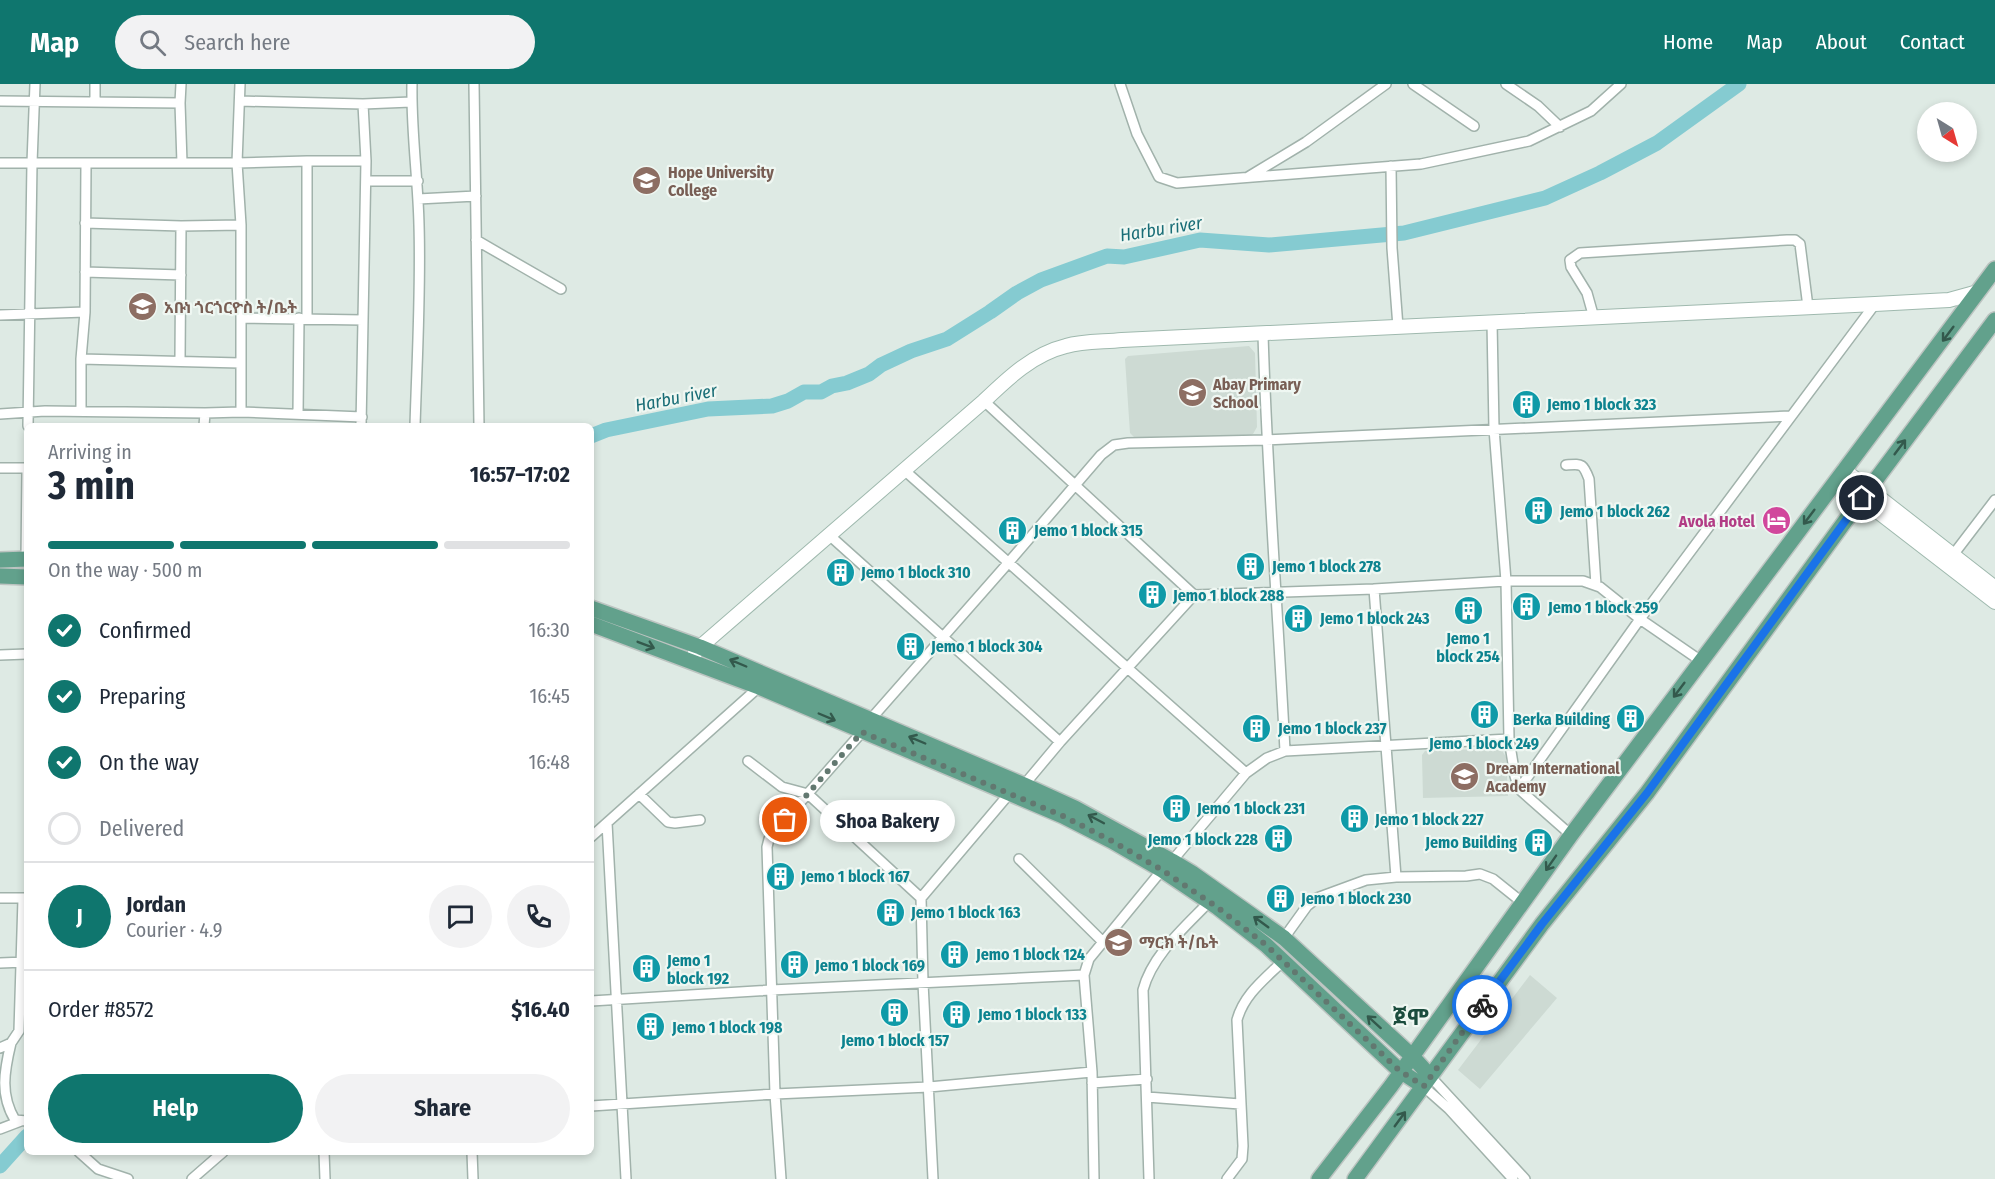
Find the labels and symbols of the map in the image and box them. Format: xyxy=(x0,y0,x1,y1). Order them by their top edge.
north arrow xyxy=(1917,102,1977,162)
place label: Hope University College xyxy=(668,163,774,200)
school or university icon: Hope University College xyxy=(631,165,663,197)
water label: Harbu river xyxy=(1118,212,1204,246)
school or university icon: አቡነ ጎርጎርዮስ ት/ቤት xyxy=(127,291,159,323)
place label: አቡነ ጎርጎርዮስ ት/ቤት xyxy=(164,298,297,317)
one-way arrow xyxy=(1942,325,1954,341)
place label: Abay Primary School xyxy=(1212,375,1301,412)
school or university icon: Abay Primary School xyxy=(1176,377,1208,409)
water label: Harbu river xyxy=(633,379,720,417)
building icon: Jemo 1 block 323 xyxy=(1510,388,1542,420)
place label: Jemo 1 block 323 xyxy=(1546,395,1657,414)
one-way arrow xyxy=(1894,439,1907,455)
pin xyxy=(1836,472,1887,523)
building icon: Jemo 1 block 262 xyxy=(1523,495,1555,527)
place label: Jemo 1 block 262 xyxy=(1559,502,1671,521)
hotel icon: Avola Hotel xyxy=(1760,505,1792,537)
one-way arrow xyxy=(1803,509,1816,525)
place label: Avola Hotel xyxy=(1678,512,1756,531)
building icon: Jemo 1 block 315 xyxy=(997,514,1029,546)
place label: Jemo 1 block 315 xyxy=(1033,521,1143,540)
building icon: Jemo 1 block 278 xyxy=(1235,550,1267,582)
building icon: Jemo 1 block 310 xyxy=(824,556,856,588)
place label: Jemo 1 block 278 xyxy=(1271,557,1382,576)
place label: Jemo 1 block 310 xyxy=(860,563,971,582)
building icon: Jemo 1 block 288 xyxy=(1136,579,1168,611)
place label: Jemo 1 block 288 xyxy=(1172,586,1285,605)
building icon: Jemo 1 block 259 xyxy=(1511,591,1543,623)
building icon: Jemo 1 block 254 xyxy=(1452,594,1484,626)
place label: Jemo 1 block 259 xyxy=(1547,598,1658,617)
building icon: Jemo 1 block 243 xyxy=(1283,602,1315,634)
place label: Jemo 1 block 243 xyxy=(1319,609,1430,628)
place label: Jemo 1 block 254 xyxy=(1436,629,1500,666)
building icon: Jemo 1 block 304 xyxy=(894,630,926,662)
place label: Jemo 1 block 304 xyxy=(930,637,1042,656)
one-way arrow xyxy=(636,641,654,652)
one-way arrow xyxy=(729,657,748,668)
one-way arrow xyxy=(1673,682,1686,698)
building icon: Jemo 1 block 249 xyxy=(1468,699,1500,731)
building icon: Berka Building xyxy=(1615,703,1647,735)
place label: Berka Building xyxy=(1513,710,1610,729)
one-way arrow xyxy=(818,712,836,723)
building icon: Jemo 1 block 237 xyxy=(1241,712,1273,744)
place label: Jemo 1 block 237 xyxy=(1277,719,1387,738)
one-way arrow xyxy=(909,734,927,745)
place label: Jemo 1 block 249 xyxy=(1428,734,1539,753)
place label: Dream International Academy xyxy=(1485,759,1620,796)
school or university icon: Dream International Academy xyxy=(1449,761,1481,793)
building icon: Jemo 1 block 231 xyxy=(1160,792,1192,824)
pin xyxy=(759,794,810,845)
callout: Shoa Bakery xyxy=(821,799,956,841)
place label: Jemo 1 block 231 xyxy=(1196,799,1305,818)
building icon: Jemo 1 block 227 xyxy=(1338,803,1370,835)
place label: Jemo 1 block 227 xyxy=(1374,810,1484,829)
one-way arrow xyxy=(1087,813,1105,824)
building icon: Jemo 1 block 228 xyxy=(1263,823,1295,855)
building icon: Jemo Building xyxy=(1522,826,1554,858)
place label: Jemo 1 block 228 xyxy=(1147,830,1259,849)
place label: Jemo Building xyxy=(1424,833,1517,852)
one-way arrow xyxy=(1544,855,1557,871)
building icon: Jemo 1 block 167 xyxy=(764,860,796,892)
place label: Jemo 1 block 167 xyxy=(800,867,910,886)
building icon: Jemo 1 block 230 xyxy=(1264,882,1296,914)
place label: Jemo 1 block 230 xyxy=(1300,889,1412,908)
building icon: Jemo 1 block 163 xyxy=(874,896,906,928)
place label: Jemo 1 block 163 xyxy=(910,903,1021,922)
one-way arrow xyxy=(1253,916,1269,928)
school or university icon: ማርክ ት/ቤት xyxy=(1102,926,1134,958)
place label: ማርክ ት/ቤት xyxy=(1139,933,1219,952)
building icon: Jemo 1 block 124 xyxy=(939,938,971,970)
place label: Jemo 1 block 124 xyxy=(975,945,1085,964)
building icon: Jemo 1 block 169 xyxy=(778,949,810,981)
place label: Jemo 1 block 192 xyxy=(666,951,730,988)
building icon: Jemo 1 block 192 xyxy=(630,953,662,985)
place label: Jemo 1 block 169 xyxy=(814,956,925,975)
courier xyxy=(1452,975,1512,1035)
building icon: Jemo 1 block 157 xyxy=(879,996,911,1028)
building icon: Jemo 1 block 133 xyxy=(941,998,973,1030)
district label: ጀሞ xyxy=(1393,1004,1429,1031)
place label: Jemo 1 block 133 xyxy=(977,1005,1087,1024)
building icon: Jemo 1 block 198 xyxy=(635,1011,667,1043)
one-way arrow xyxy=(1367,1015,1382,1029)
place label: Jemo 1 block 198 xyxy=(671,1018,783,1037)
place label: Jemo 1 block 157 xyxy=(840,1031,949,1050)
one-way arrow xyxy=(1393,1111,1406,1127)

